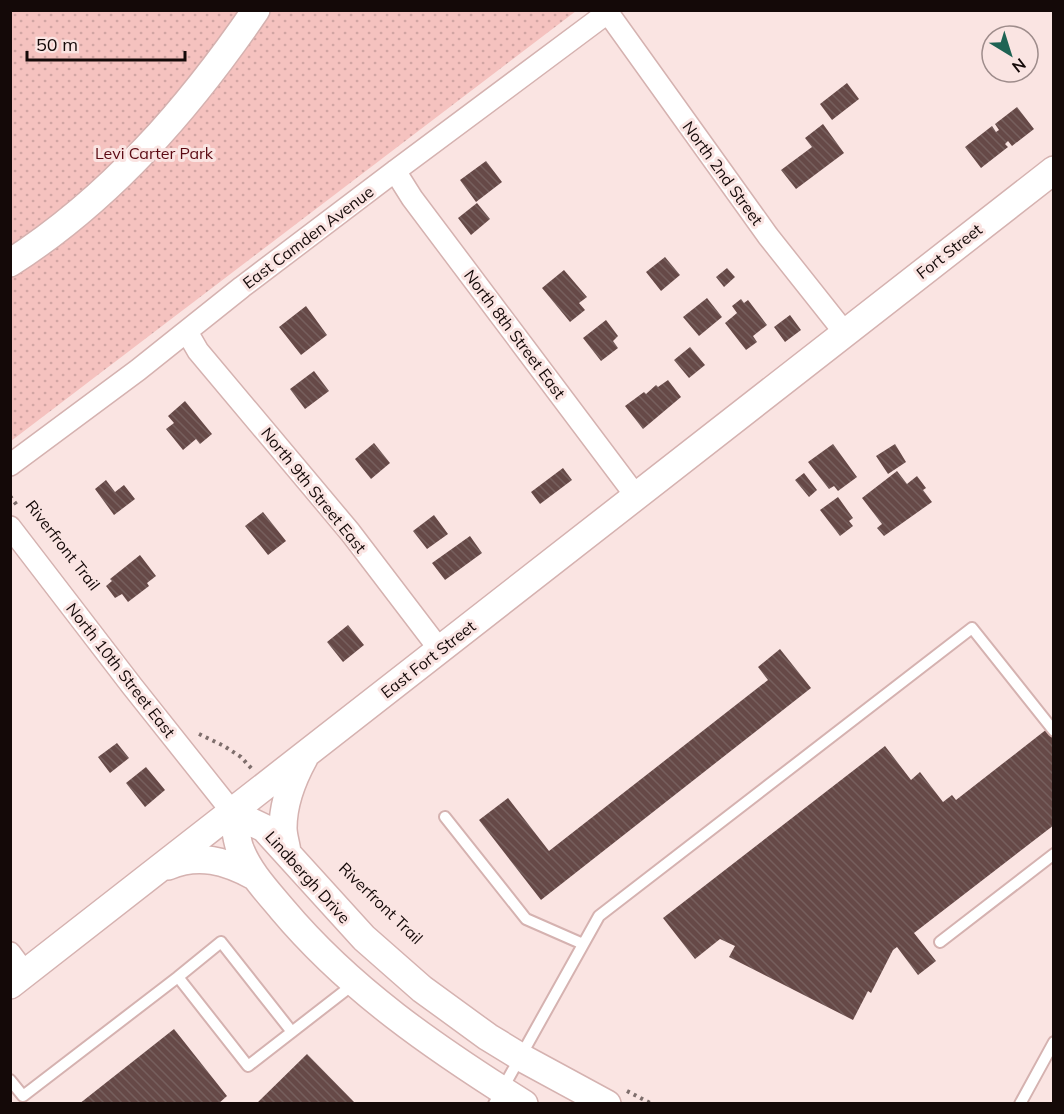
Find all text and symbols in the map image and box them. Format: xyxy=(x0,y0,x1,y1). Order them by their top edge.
scale bar xyxy=(27,24,184,62)
north arrow xyxy=(980,24,1040,84)
text: 50 m xyxy=(36,33,78,56)
text: N xyxy=(1008,54,1030,77)
street label: North 2nd Street xyxy=(679,117,768,229)
park label: Levi Carter Park xyxy=(95,143,214,163)
street label: East Camden Avenue xyxy=(239,181,377,293)
street label: Fort Street xyxy=(912,219,986,283)
street label: North 8th Street East xyxy=(460,266,570,403)
street label: North 9th Street East xyxy=(257,423,371,557)
street label: Riverfront Trail xyxy=(22,496,104,594)
street label: North 10th Street East xyxy=(62,599,180,742)
street label: East Fort Street xyxy=(377,616,480,702)
street label: Lindbergh Drive xyxy=(261,827,355,927)
street label: Riverfront Trail xyxy=(335,858,427,948)

